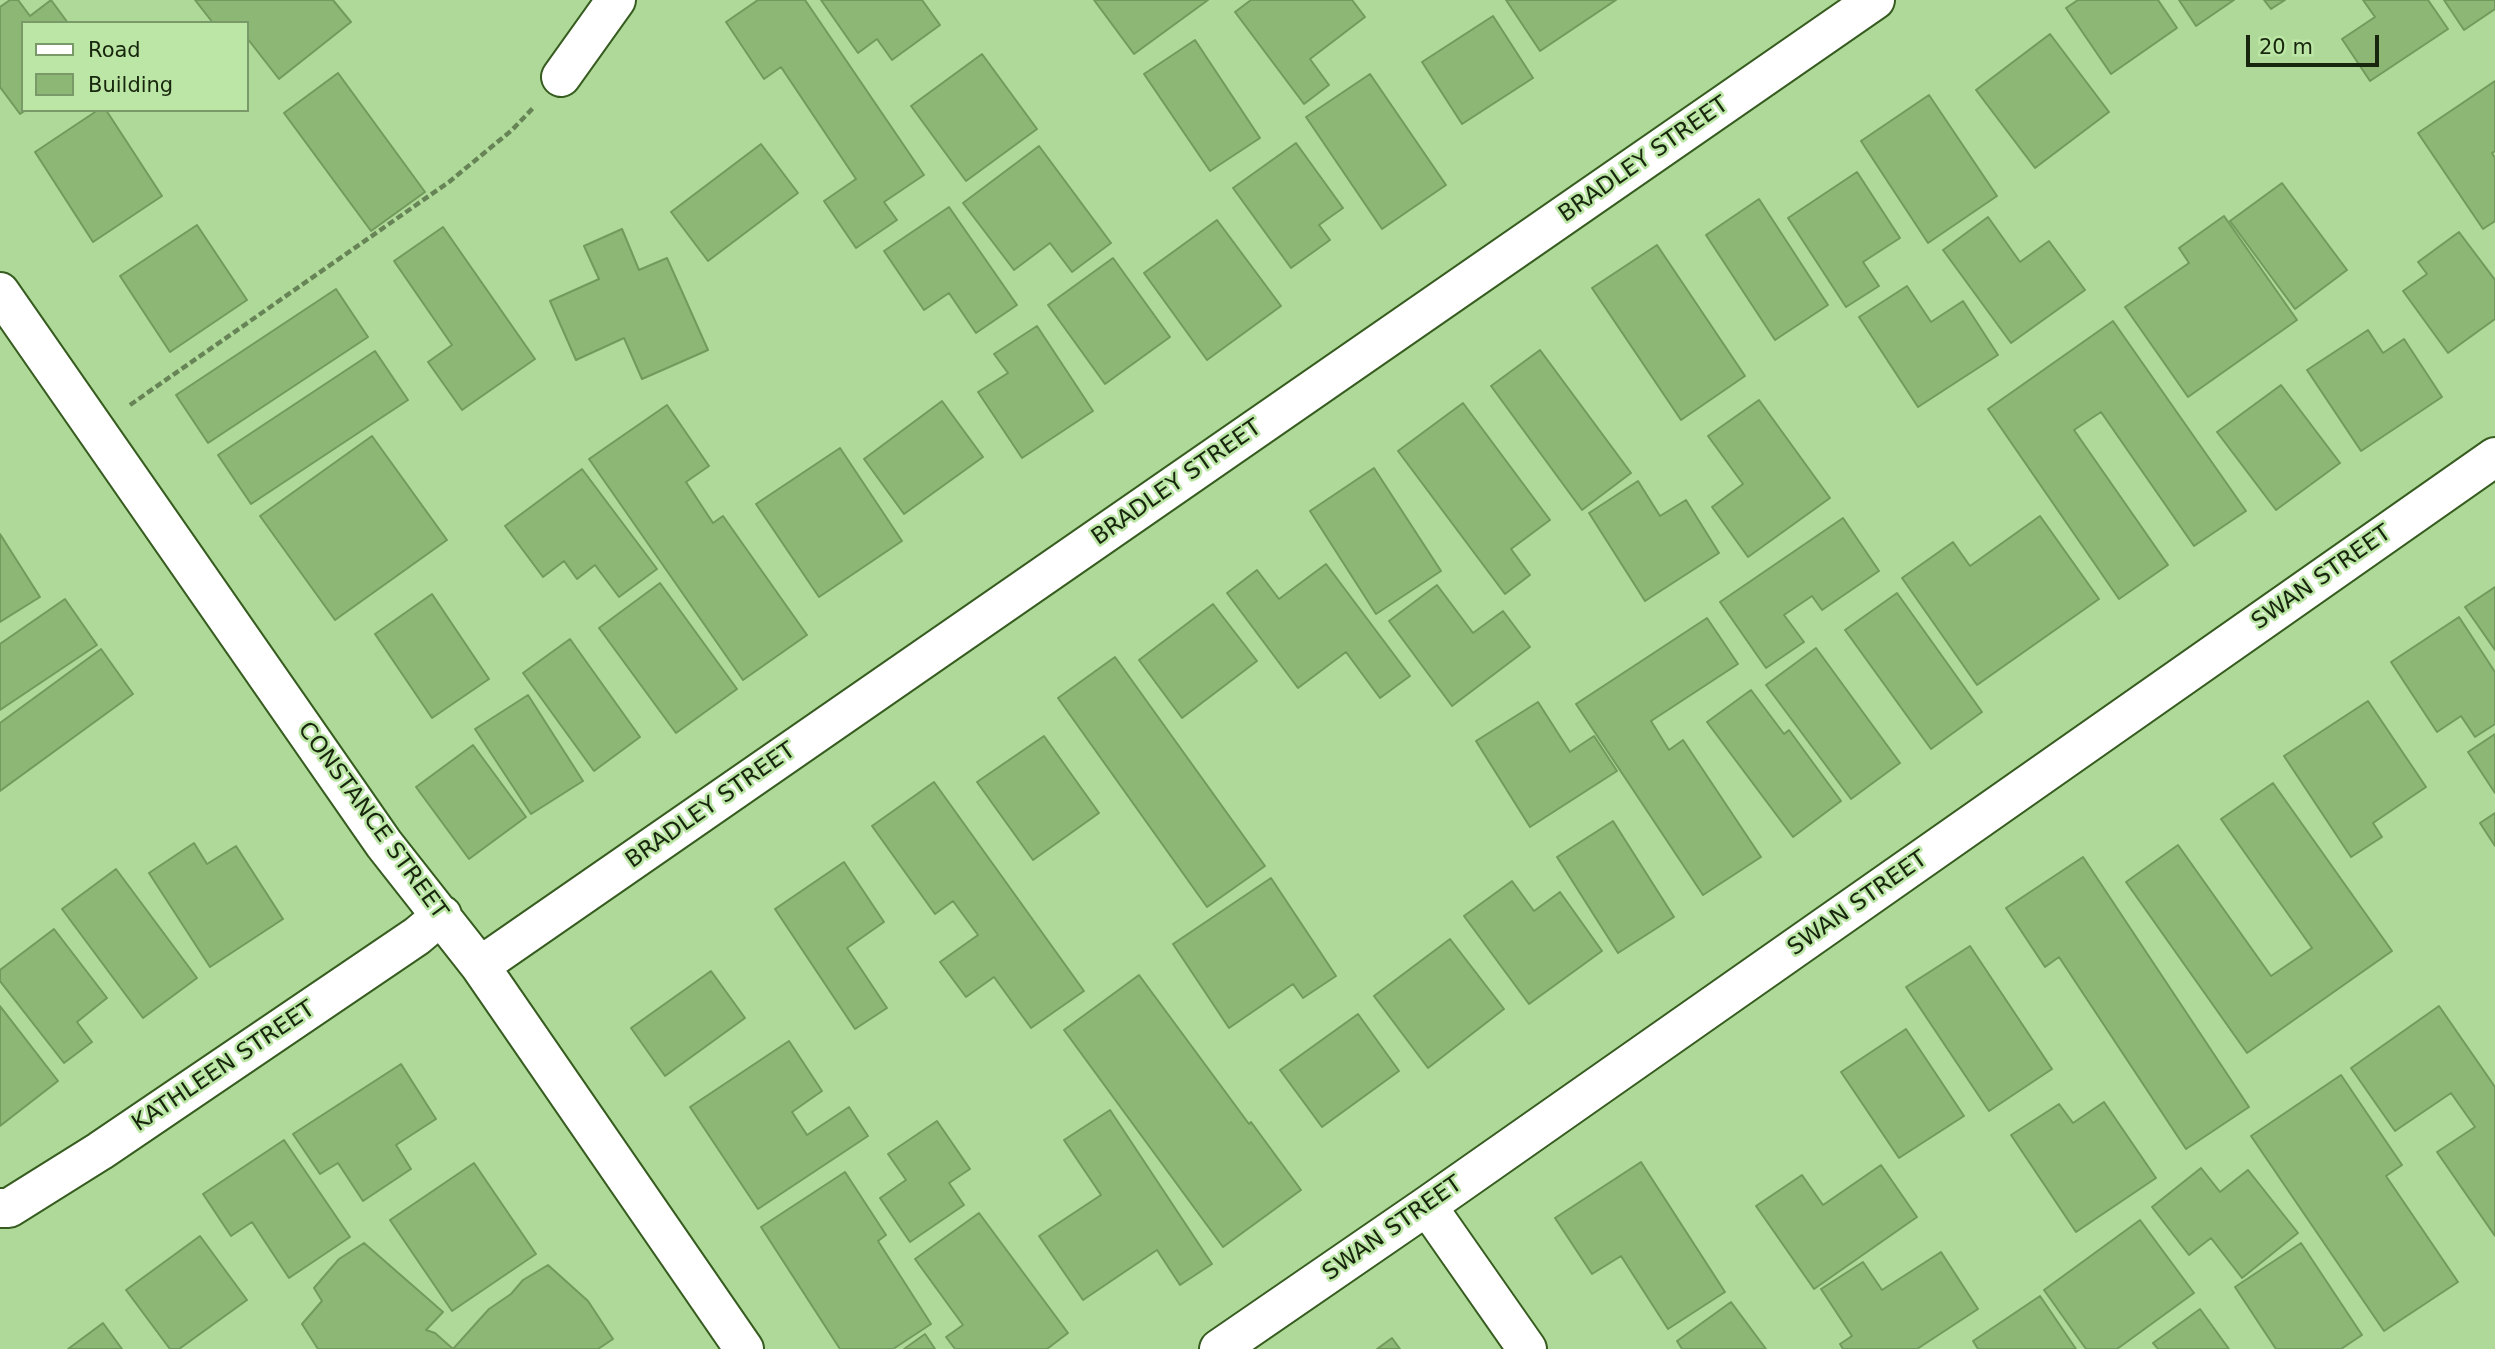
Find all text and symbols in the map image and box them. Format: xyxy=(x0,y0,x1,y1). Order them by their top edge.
legend xyxy=(21,21,248,112)
scale bar xyxy=(2250,21,2383,65)
text: 20 m xyxy=(2259,35,2313,59)
text: Road xyxy=(88,38,141,62)
text: Building xyxy=(88,73,173,97)
street label: BRADLEY STREET xyxy=(1554,91,1734,229)
street label: BRADLEY STREET xyxy=(1087,414,1267,552)
street label: SWAN STREET xyxy=(2247,520,2397,636)
street label: CONSTANCE STREET xyxy=(291,717,453,925)
street label: BRADLEY STREET xyxy=(621,737,801,875)
street label: SWAN STREET xyxy=(1783,846,1933,962)
street label: KATHLEEN STREET xyxy=(128,996,320,1138)
street label: SWAN STREET xyxy=(1318,1171,1468,1287)

